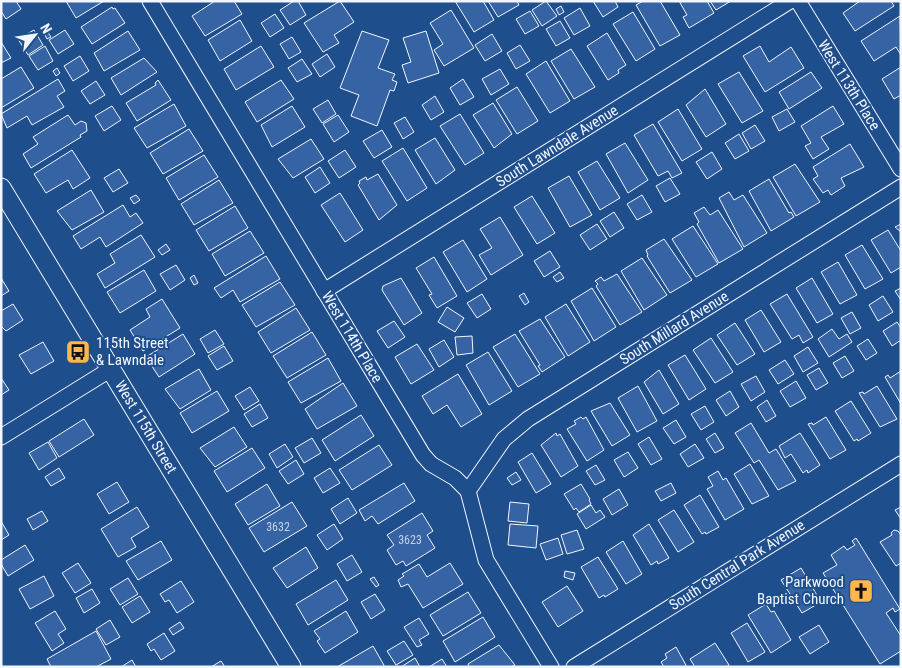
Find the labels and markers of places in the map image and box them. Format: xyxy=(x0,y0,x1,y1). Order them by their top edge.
place label: 115th Street & Lawndale xyxy=(96,334,169,369)
bus stop icon: 115th Street & Lawndale xyxy=(65,339,91,365)
place label: Parkwood Baptist Church xyxy=(757,573,844,608)
church icon: Parkwood Baptist Church xyxy=(848,578,874,604)

